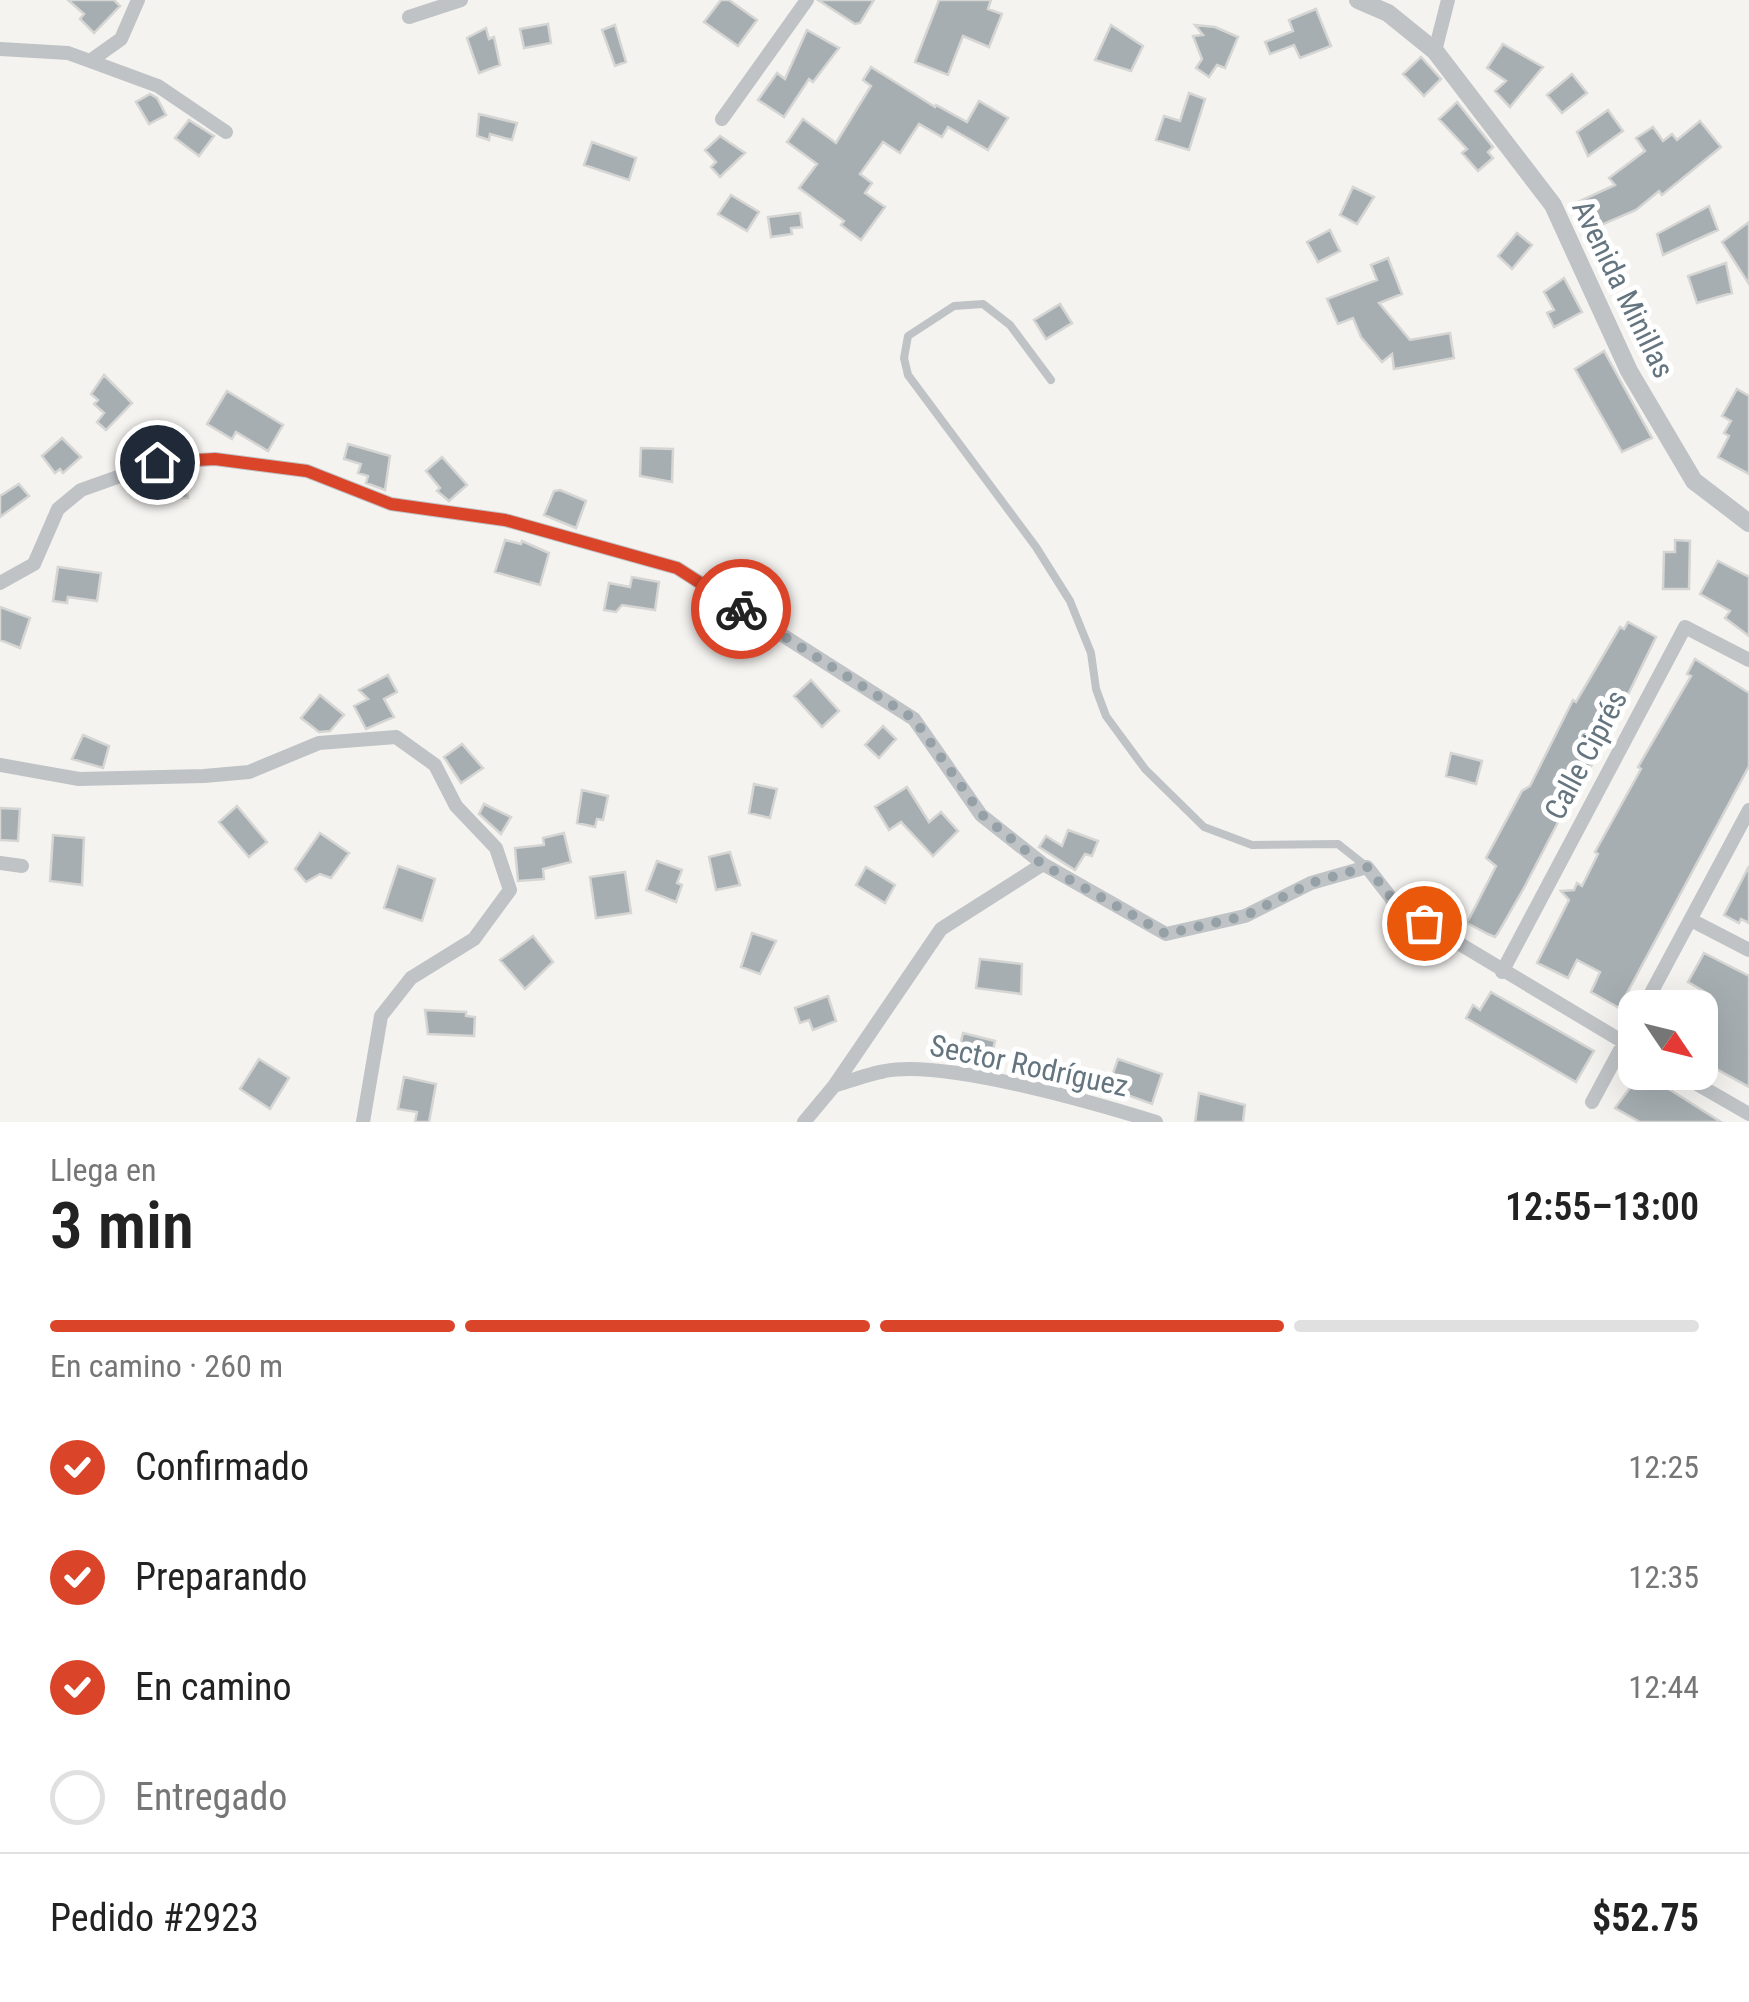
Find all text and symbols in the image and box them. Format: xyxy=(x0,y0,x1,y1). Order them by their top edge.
street label: Avenida Minillas xyxy=(1565,194,1682,383)
pin xyxy=(115,420,200,505)
icon: home xyxy=(130,435,185,490)
courier xyxy=(691,559,791,659)
icon: bike xyxy=(714,582,769,637)
street label: Calle Ciprés xyxy=(1537,684,1634,825)
pin xyxy=(1382,881,1467,966)
icon: bag xyxy=(1397,896,1452,951)
north arrow xyxy=(1618,990,1718,1090)
map controls xyxy=(1618,990,1718,1090)
street label: Sector Rodríguez xyxy=(927,1027,1131,1104)
text: Llega en xyxy=(50,1151,157,1189)
text: 12:55–13:00 xyxy=(1505,1185,1699,1229)
text: 3 min xyxy=(50,1188,194,1264)
text: En camino · 260 m xyxy=(50,1347,283,1385)
icon: check xyxy=(50,1440,105,1495)
text: Confirmado xyxy=(135,1445,309,1489)
text: 12:25 xyxy=(1628,1448,1699,1486)
icon: check xyxy=(50,1550,105,1605)
text: Preparando xyxy=(135,1555,307,1599)
text: 12:35 xyxy=(1628,1558,1699,1596)
icon: check xyxy=(50,1660,105,1715)
text: En camino xyxy=(135,1665,292,1709)
text: 12:44 xyxy=(1628,1668,1699,1706)
text: Entregado xyxy=(135,1775,287,1819)
text: Pedido #2923 xyxy=(50,1896,259,1940)
text: $52.75 xyxy=(1592,1896,1699,1940)

